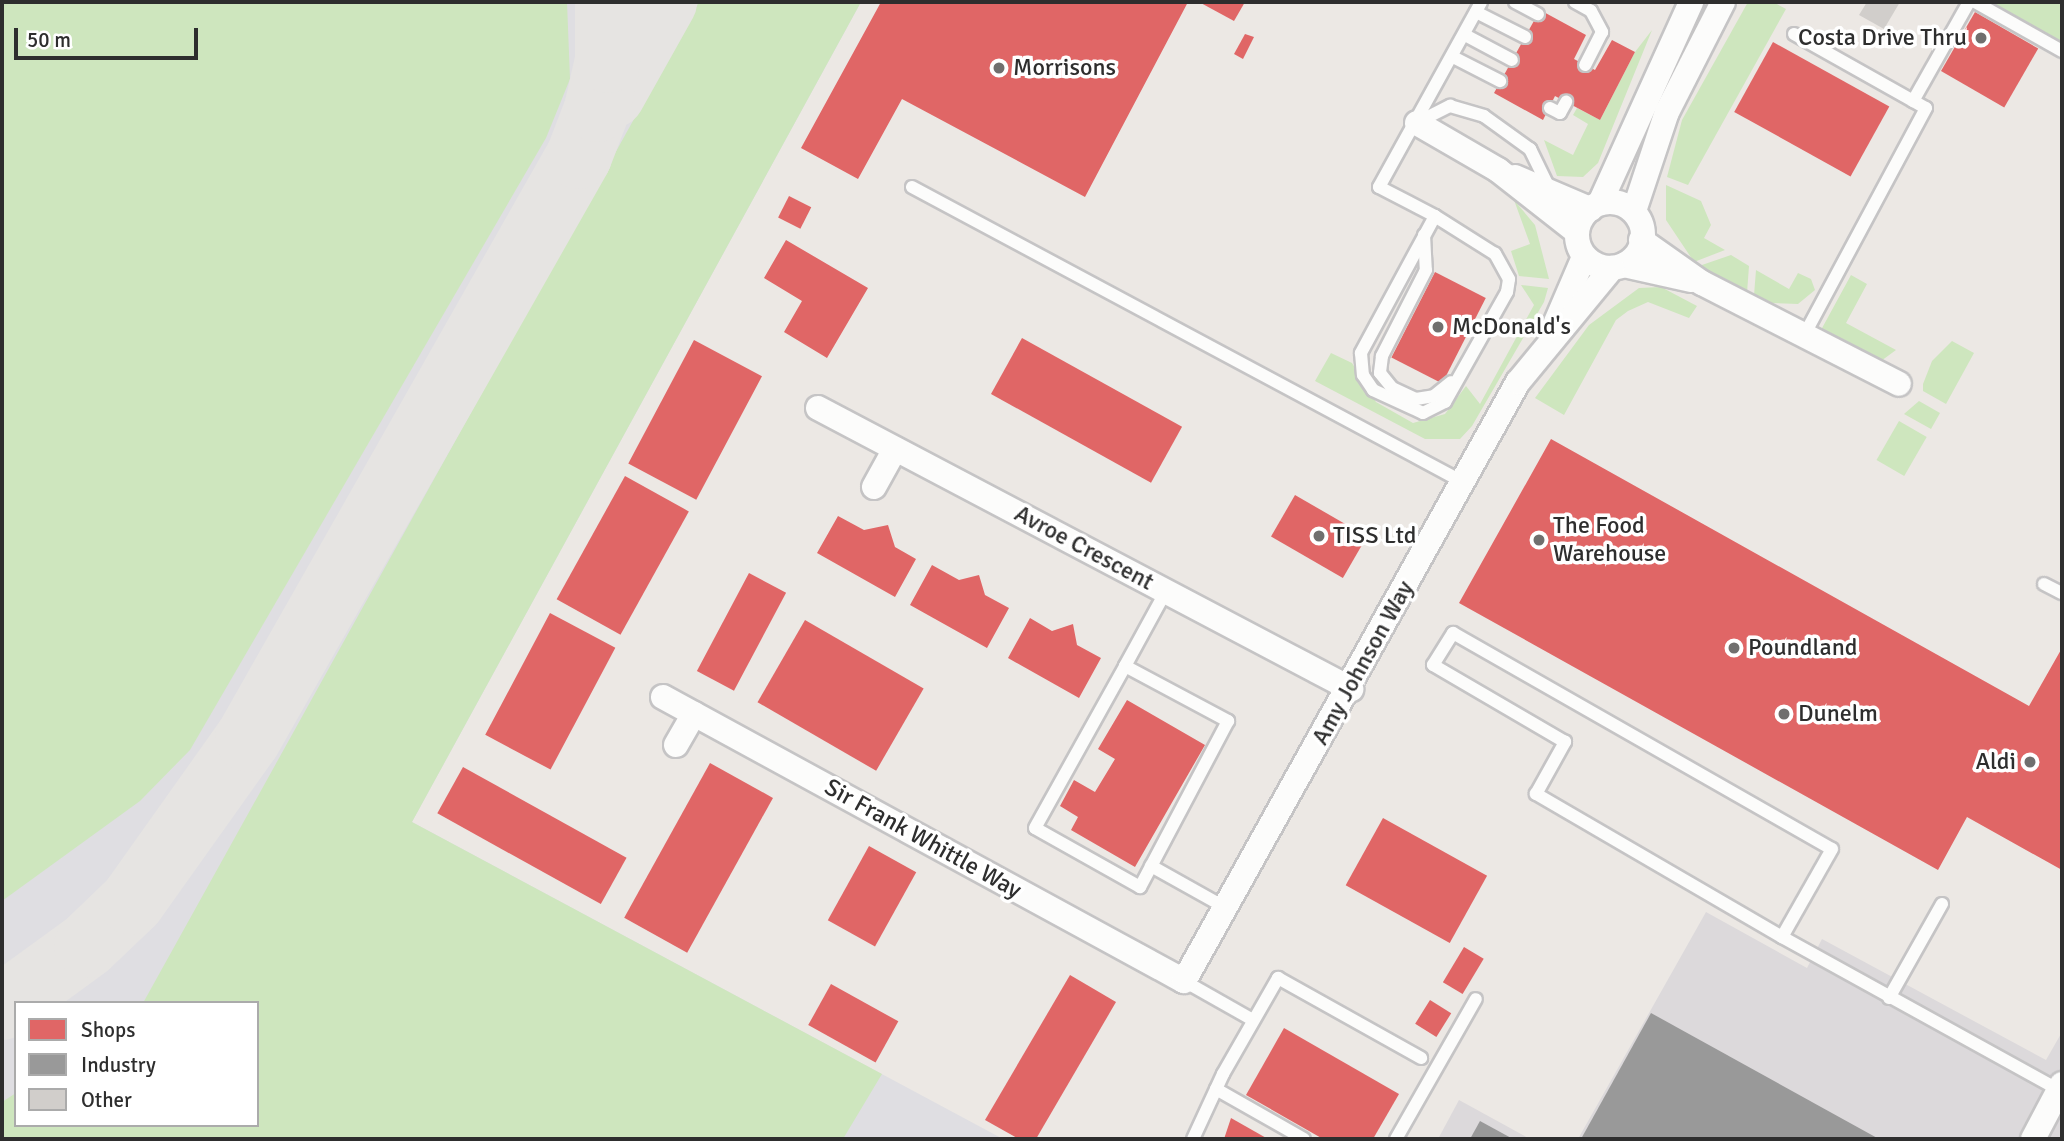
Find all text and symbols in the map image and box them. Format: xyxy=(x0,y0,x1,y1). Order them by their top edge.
scale bar xyxy=(18,14,201,58)
place label: Costa Drive Thru xyxy=(1798,24,1967,52)
text: 50 m xyxy=(27,27,71,53)
marker: Costa Drive Thru xyxy=(1973,30,1989,46)
place label: Morrisons xyxy=(1013,54,1116,82)
marker: Morrisons xyxy=(991,60,1007,76)
place label: McDonald's xyxy=(1452,313,1571,341)
marker: McDonald's xyxy=(1430,319,1446,335)
street label: Avroe Crescent xyxy=(1009,499,1159,597)
place label: The Food Warehouse xyxy=(1553,512,1666,568)
place label: TISS Ltd xyxy=(1333,522,1416,550)
marker: TISS Ltd xyxy=(1311,528,1327,544)
marker: The Food Warehouse xyxy=(1531,532,1547,548)
street label: Amy Johnson Way xyxy=(1306,576,1420,750)
place label: Poundland xyxy=(1748,634,1857,662)
marker: Poundland xyxy=(1726,640,1742,656)
place label: Dunelm xyxy=(1798,700,1878,728)
marker: Dunelm xyxy=(1776,706,1792,722)
place label: Aldi xyxy=(1976,748,2016,776)
marker: Aldi xyxy=(2022,754,2038,770)
street label: Sir Frank Whittle Way xyxy=(820,773,1026,905)
legend xyxy=(14,1001,259,1127)
text: Shops xyxy=(81,1017,135,1043)
text: Industry xyxy=(81,1052,156,1078)
text: Other xyxy=(81,1087,132,1113)

